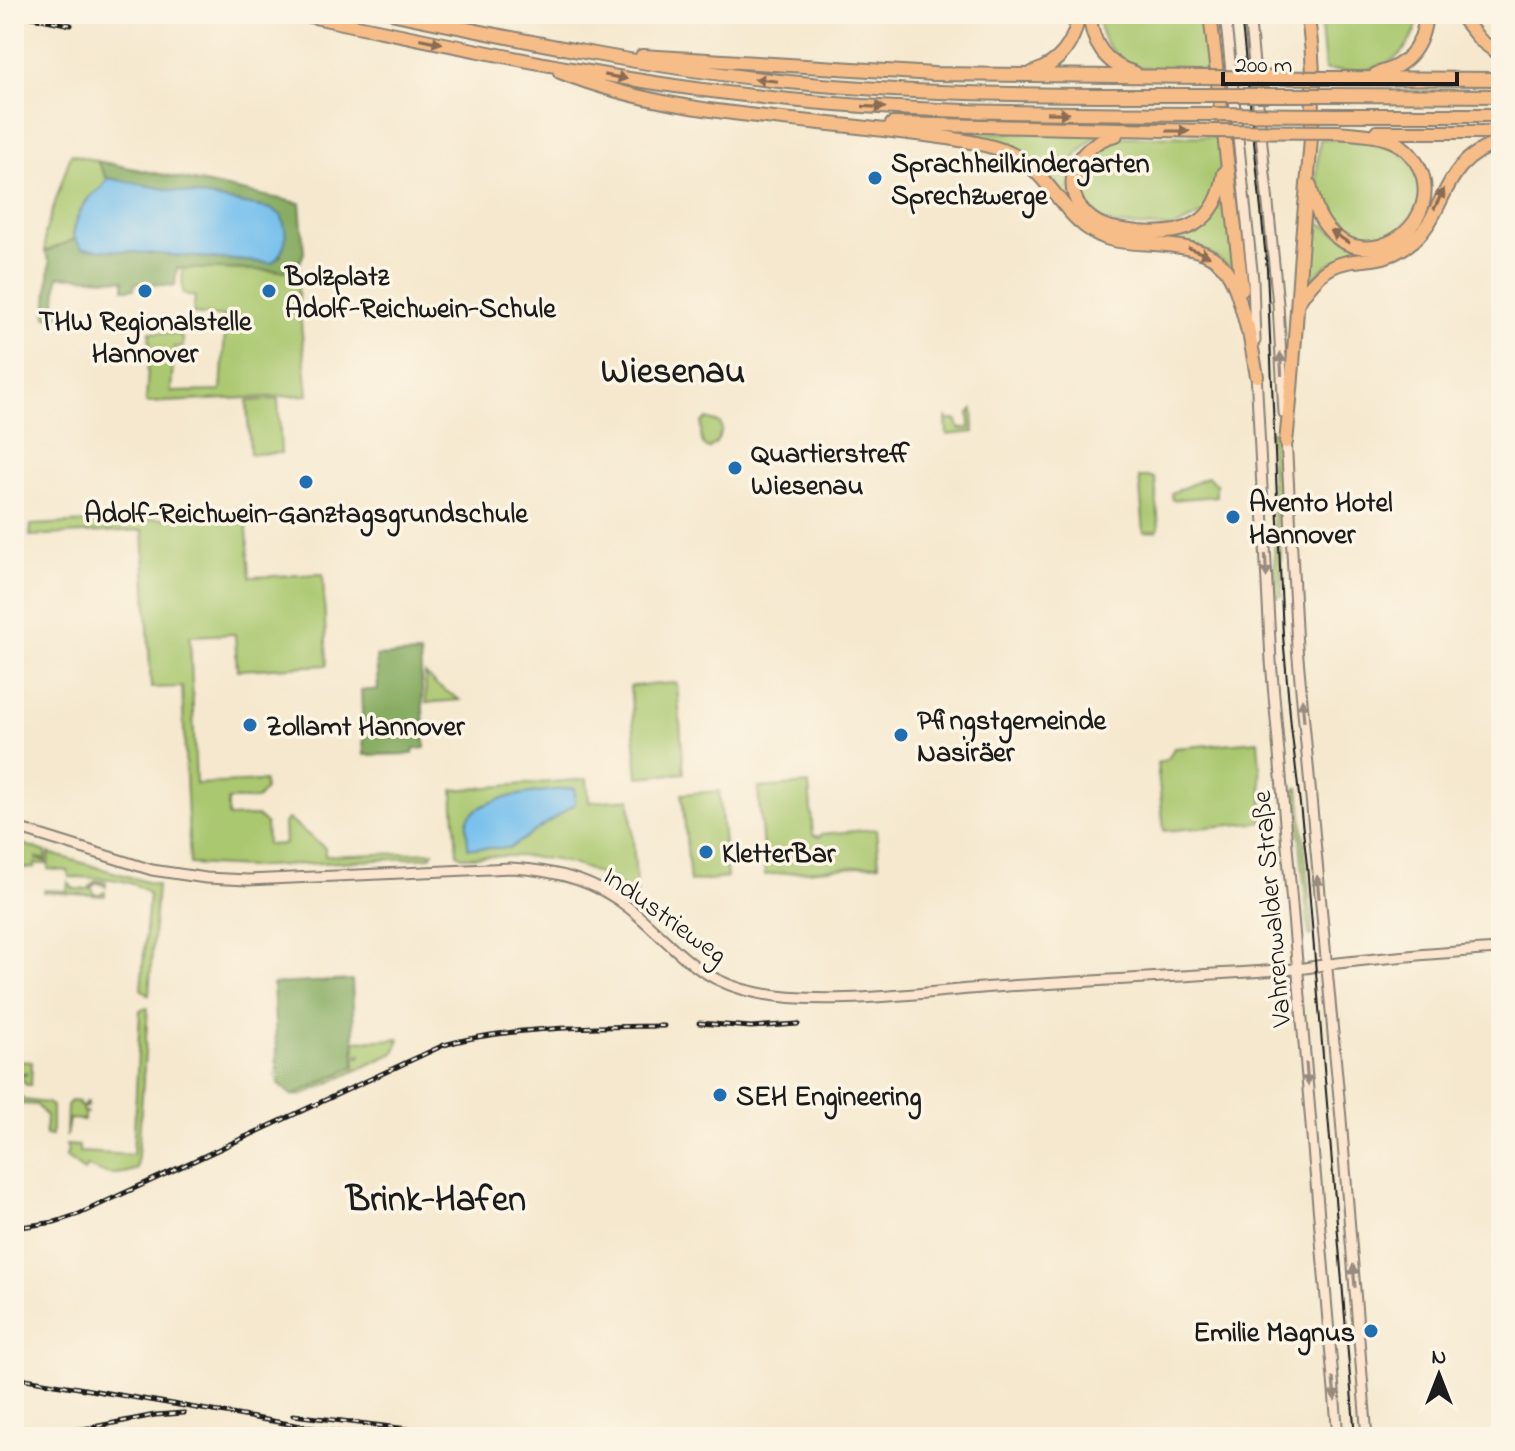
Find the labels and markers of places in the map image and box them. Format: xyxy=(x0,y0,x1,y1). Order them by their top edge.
place label: Sprachheilkindergarten Sprechzwerge xyxy=(891,145,1150,219)
marker: Sprachheilkindergarten Sprechzwerge xyxy=(866,169,884,187)
place label: Bolzplatz Adolf-Reichwein-Schule xyxy=(283,258,557,331)
marker: THW Regionalstelle Hannover xyxy=(136,282,154,300)
marker: Bolzplatz Adolf-Reichwein-Schule xyxy=(260,282,278,300)
place label: THW Regionalstelle Hannover xyxy=(38,303,253,376)
place label: Quartierstreff Wiesenau xyxy=(751,435,910,508)
marker: Quartierstreff Wiesenau xyxy=(726,459,744,477)
marker: Adolf-Reichwein-Ganztagsgrundschule xyxy=(297,473,315,491)
place label: Avento Hotel Hannover xyxy=(1249,484,1393,557)
place label: Adolf-Reichwein-Ganztagsgrundschule xyxy=(84,495,529,537)
marker: Avento Hotel Hannover xyxy=(1224,508,1242,526)
place label: Pfingstgemeinde Nasiräer xyxy=(917,702,1108,775)
place label: Zollamt Hannover xyxy=(266,708,466,749)
marker: Zollamt Hannover xyxy=(241,716,259,734)
marker: Pfingstgemeinde Nasiräer xyxy=(892,726,910,744)
place label: KletterBar xyxy=(722,835,837,876)
marker: KletterBar xyxy=(697,843,715,861)
place label: SEH Engineering xyxy=(736,1078,922,1120)
marker: SEH Engineering xyxy=(711,1086,729,1104)
place label: Emilie Magnus xyxy=(1193,1314,1355,1356)
marker: Emilie Magnus xyxy=(1362,1322,1380,1340)

